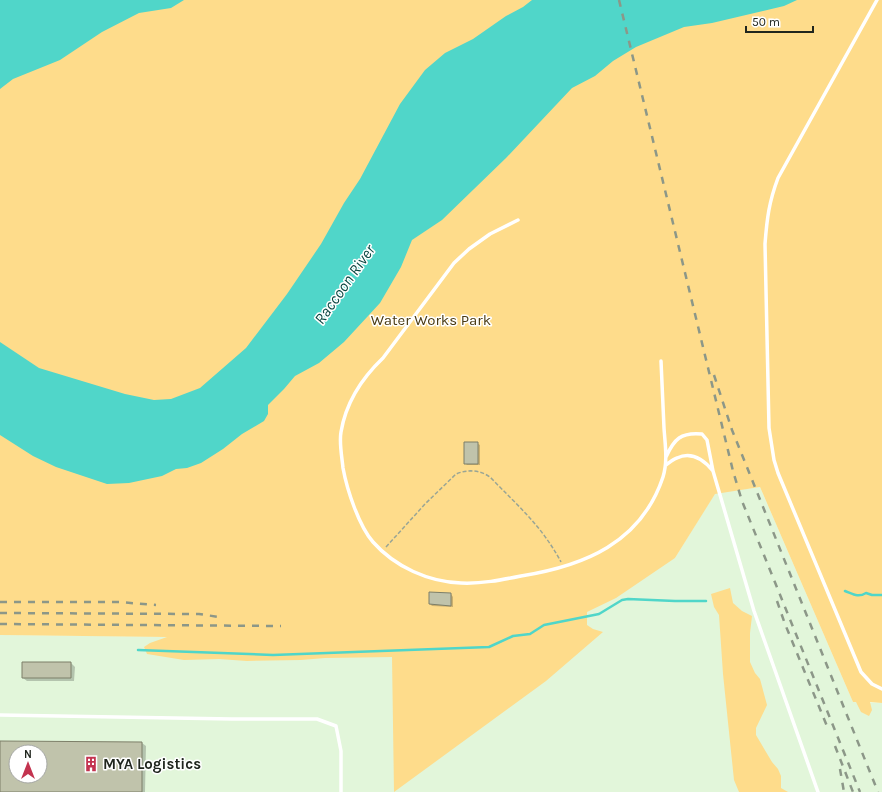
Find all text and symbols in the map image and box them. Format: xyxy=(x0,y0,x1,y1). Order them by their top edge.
scale bar xyxy=(746,8,813,34)
text: 50 m xyxy=(752,15,780,29)
water label: Raccoon River xyxy=(310,240,379,328)
park label: Water Works Park xyxy=(371,311,491,329)
north arrow xyxy=(8,744,48,784)
text: N xyxy=(24,748,32,761)
building icon: MYA Logistics xyxy=(82,755,100,773)
place label: MYA Logistics xyxy=(103,755,201,773)

